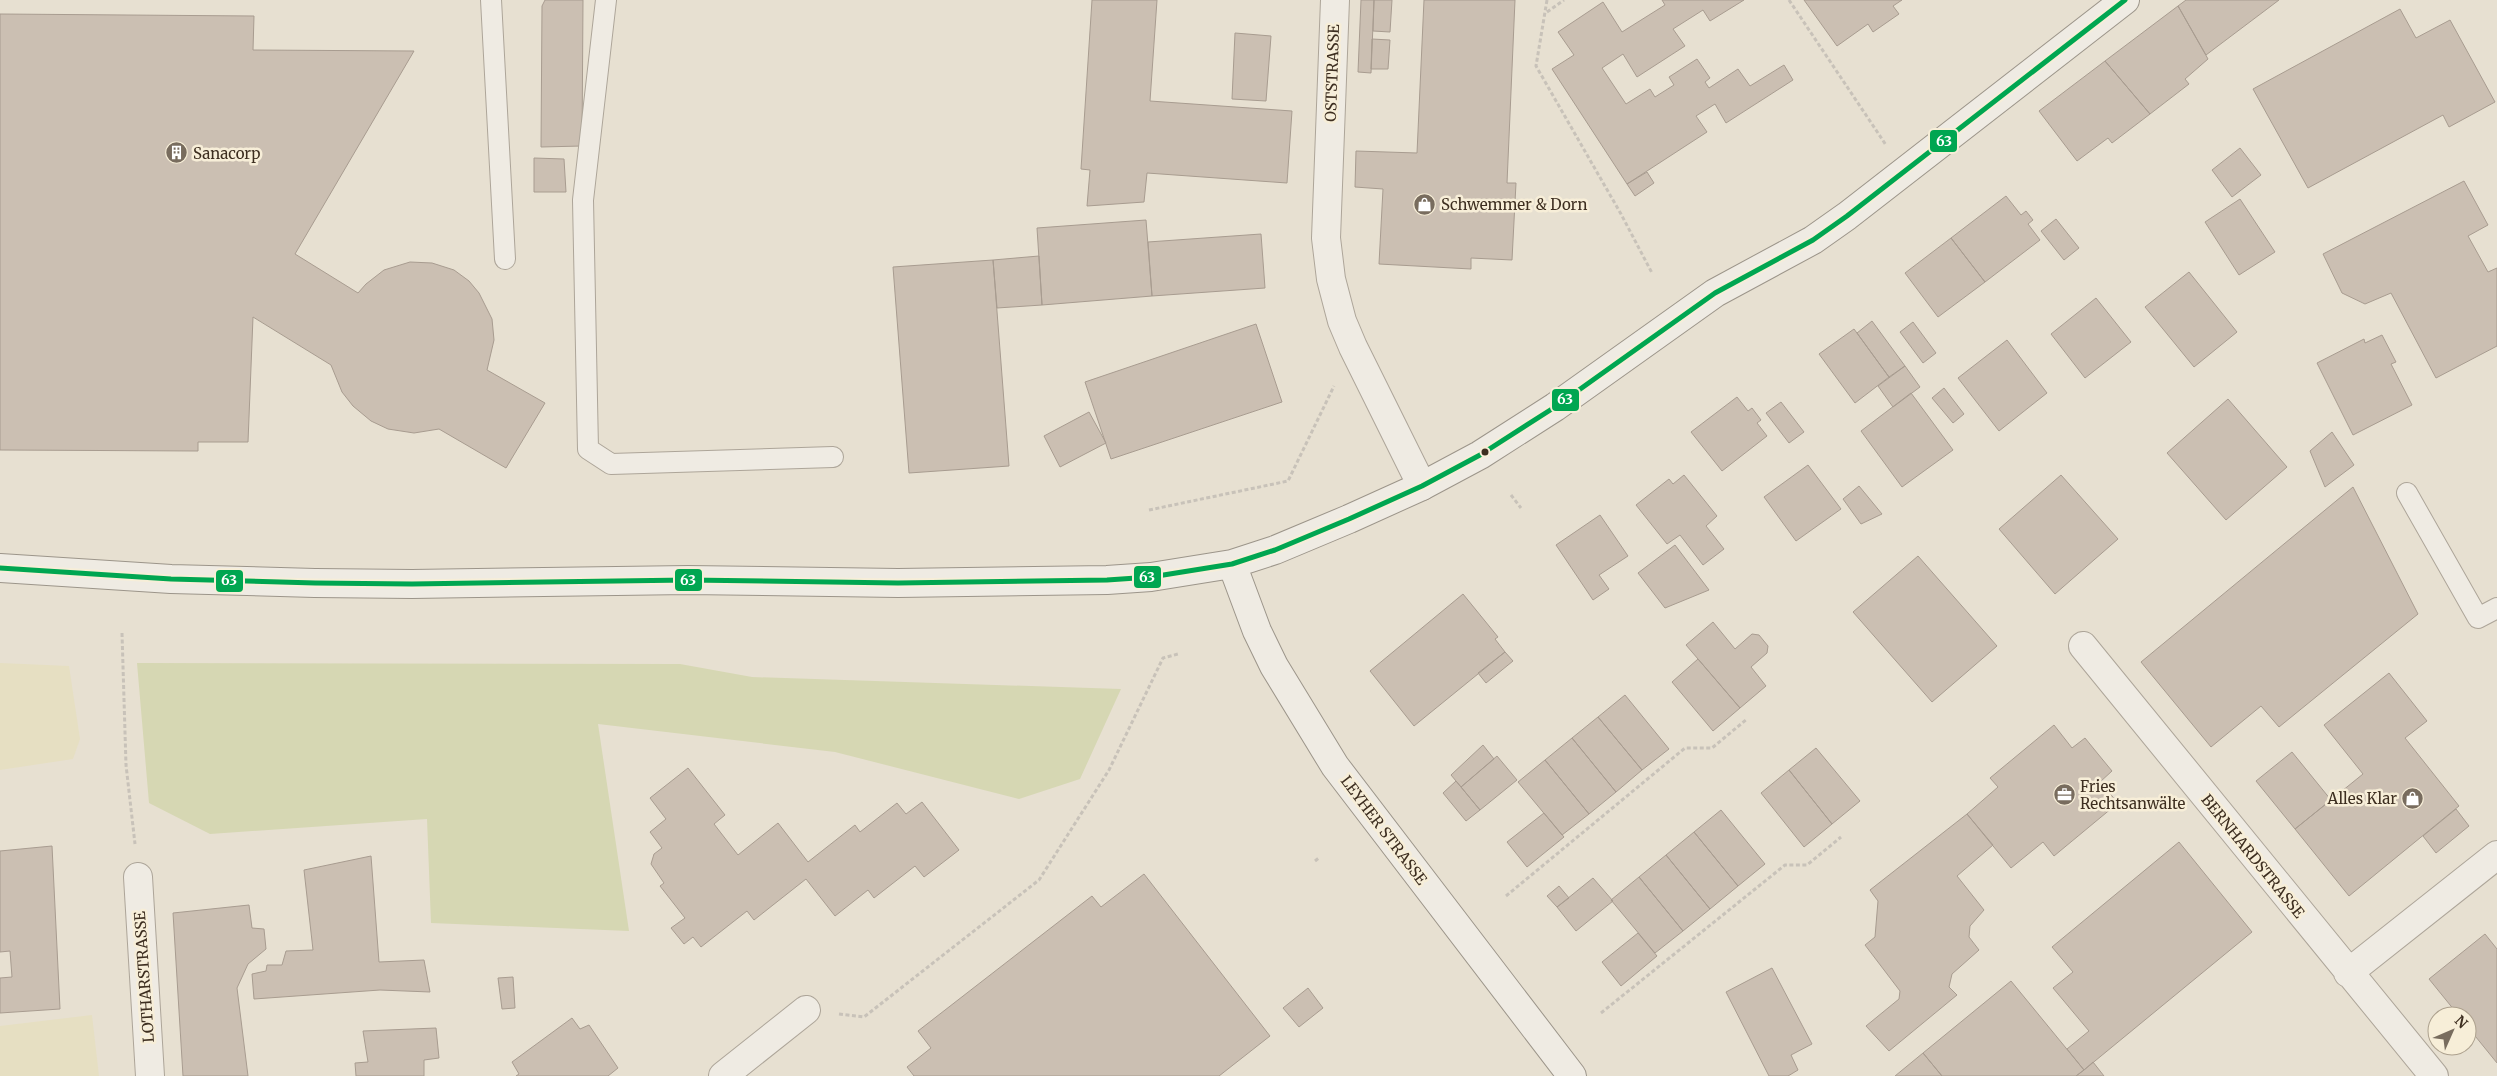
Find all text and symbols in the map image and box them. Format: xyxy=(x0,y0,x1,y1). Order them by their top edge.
street label: OSTSTRASSE xyxy=(1321,23,1343,122)
line badge: 63 xyxy=(1929,129,1958,153)
text: 63 xyxy=(1936,132,1952,150)
building icon: Sanacorp xyxy=(165,141,189,165)
place label: Sanacorp xyxy=(193,144,260,163)
shop icon: Schwemmer & Dorn xyxy=(1413,192,1437,216)
place label: Schwemmer & Dorn xyxy=(1441,195,1587,214)
line badge: 63 xyxy=(1551,388,1580,412)
text: 63 xyxy=(1557,390,1573,408)
unlabelled marker xyxy=(1480,447,1490,457)
line badge: 63 xyxy=(1133,565,1162,589)
line badge: 63 xyxy=(674,568,703,592)
text: 63 xyxy=(1139,568,1155,586)
line badge: 63 xyxy=(215,569,244,593)
text: 63 xyxy=(221,571,237,589)
text: 63 xyxy=(680,571,696,589)
street label: LEYHER STRASSE xyxy=(1337,772,1432,889)
place label: Fries Rechtsanwälte xyxy=(2080,777,2185,813)
office icon: Fries Rechtsanwälte xyxy=(2052,783,2076,807)
shop icon: Alles Klar xyxy=(2401,786,2425,810)
place label: Alles Klar xyxy=(2327,789,2397,808)
street label: BERNHARDSTRASSE xyxy=(2197,790,2309,922)
street label: LOTHARSTRASSE xyxy=(130,910,158,1043)
north arrow xyxy=(2427,1006,2477,1056)
text: N xyxy=(2451,1012,2471,1032)

